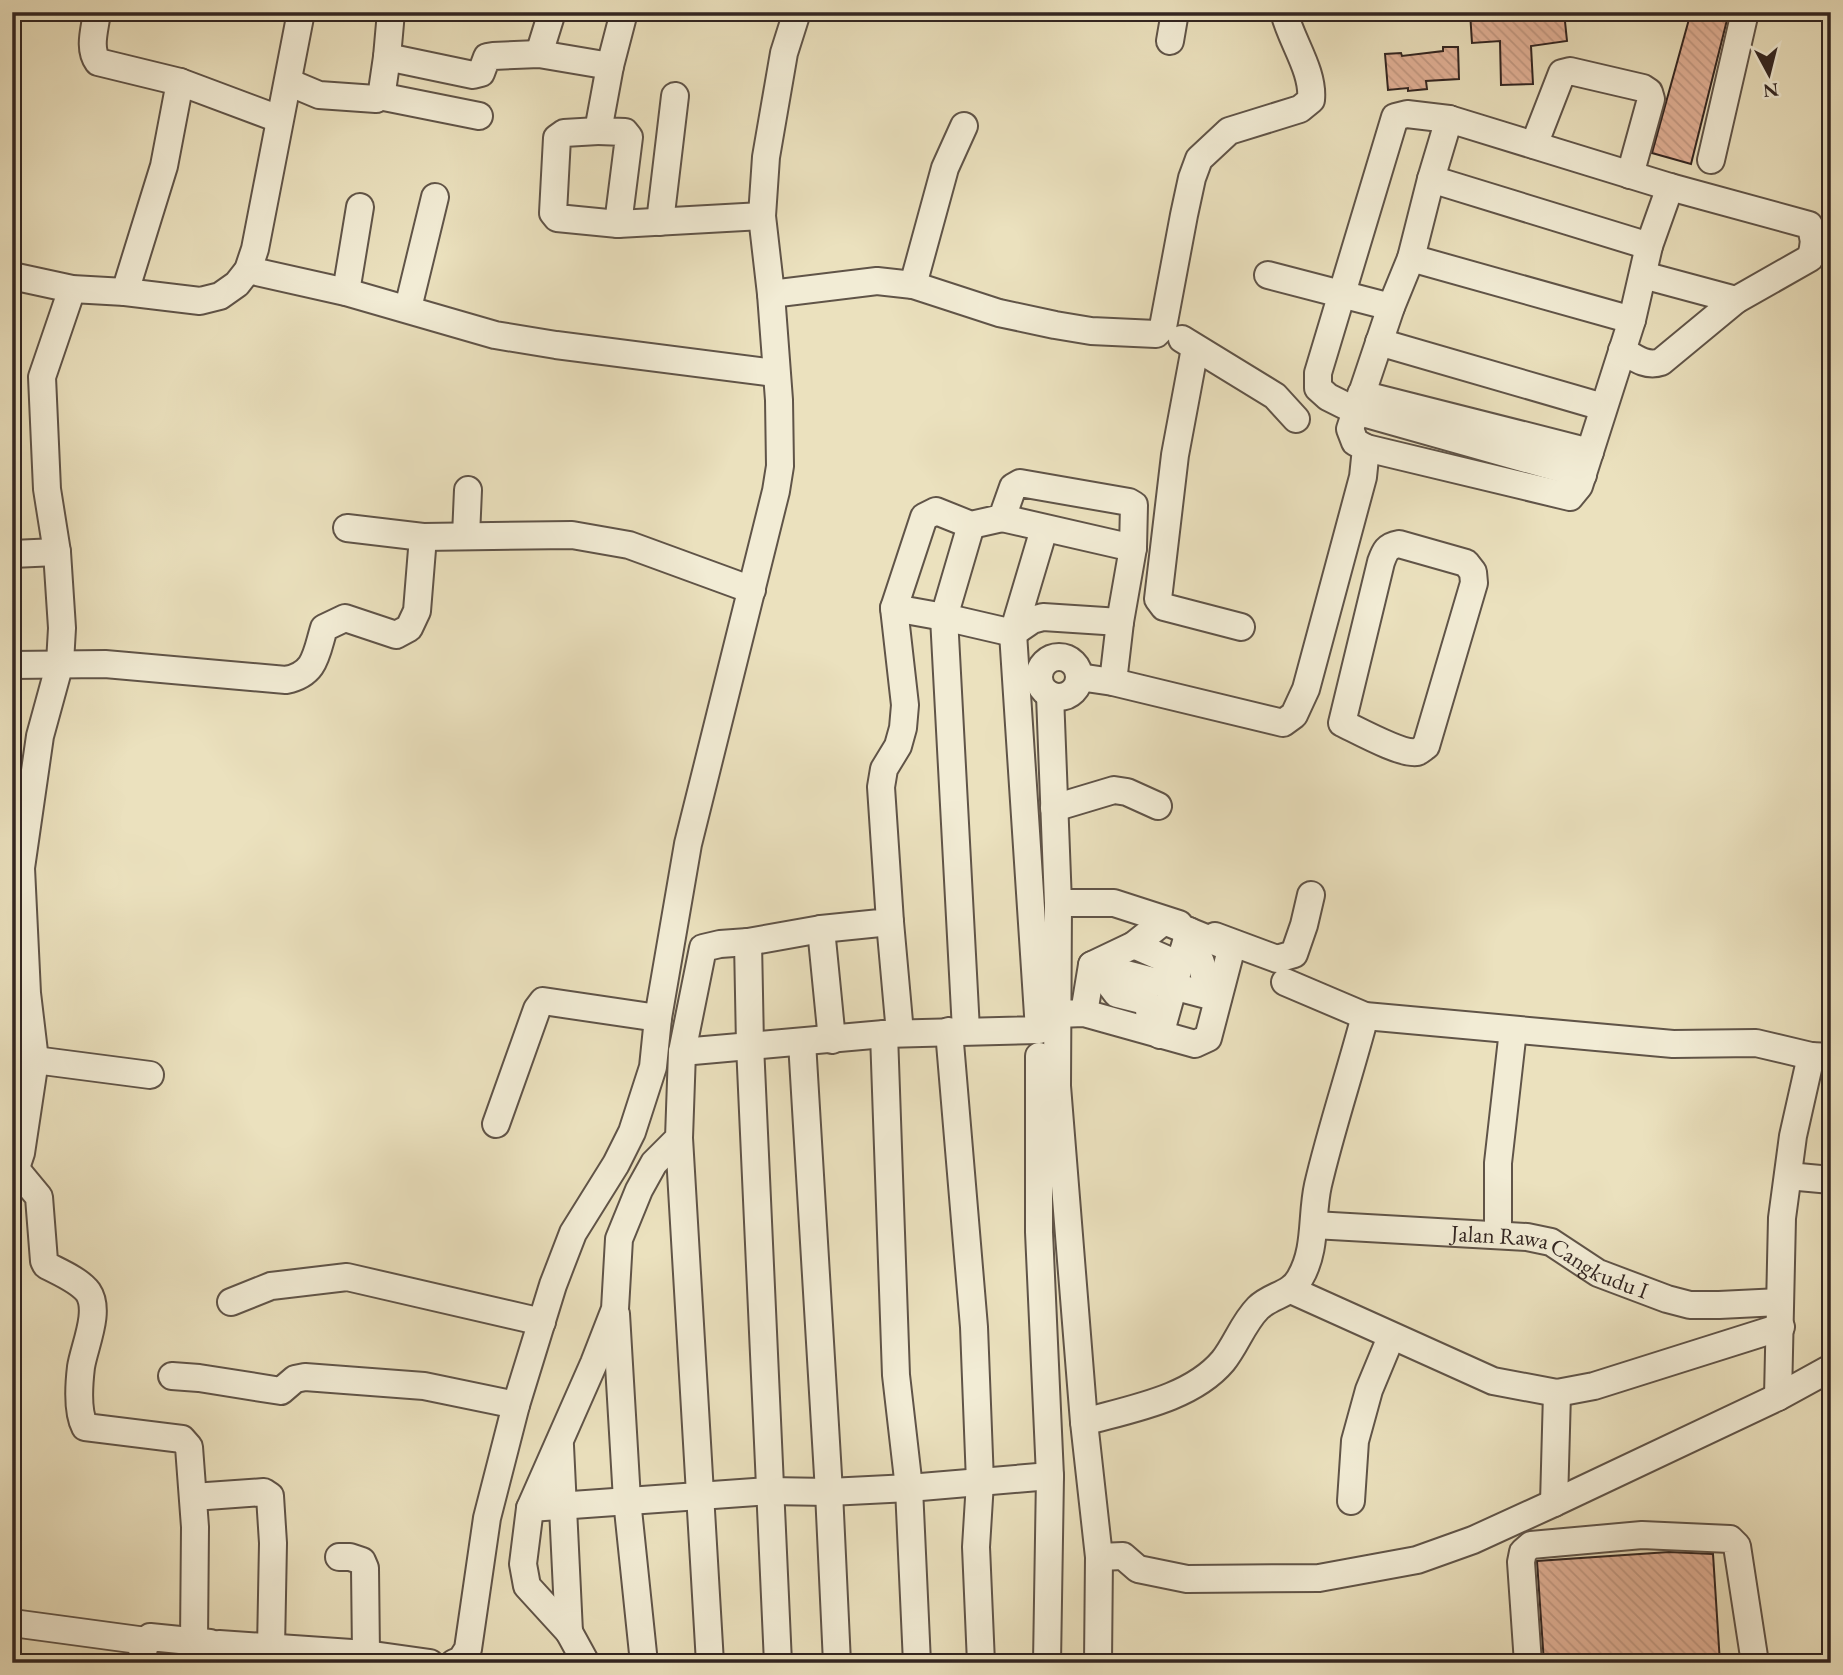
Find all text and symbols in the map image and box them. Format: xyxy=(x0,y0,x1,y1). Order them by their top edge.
north arrow xyxy=(1734,38,1804,108)
text: N xyxy=(1761,77,1780,104)
street label: Jalan Rawa Cangkudu I xyxy=(1448,1218,1653,1306)

